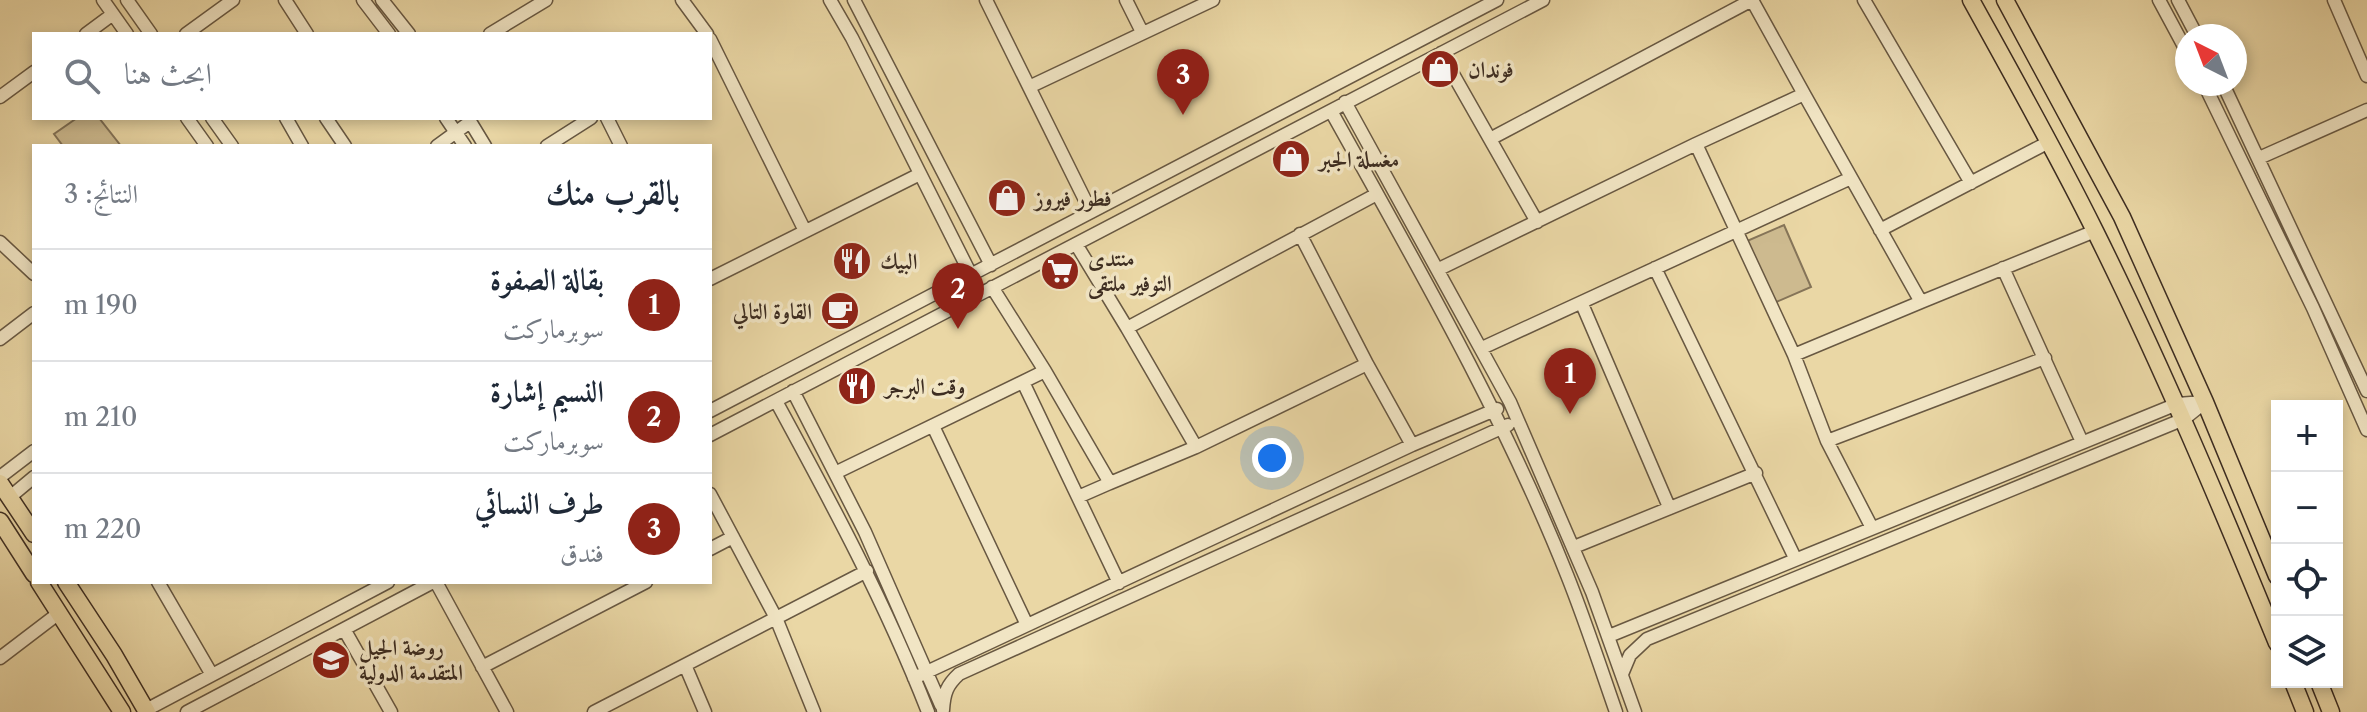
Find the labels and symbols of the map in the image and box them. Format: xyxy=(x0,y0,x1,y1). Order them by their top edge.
north arrow xyxy=(2175,24,2247,96)
shop icon: فوندان xyxy=(1419,48,1461,90)
pin: 3 xyxy=(1157,49,1209,115)
place label: فوندان xyxy=(1468,56,1514,83)
shop icon: مغسلة الجبر xyxy=(1270,138,1312,180)
place label: مغسلة الجبر xyxy=(1316,146,1399,173)
shop icon: فطور فيروز xyxy=(986,177,1028,219)
place label: فطور فيروز xyxy=(1032,185,1112,212)
restaurant icon: البيك xyxy=(831,240,873,282)
place label: منتدى التوفير ملتقى xyxy=(1087,245,1172,300)
place label: البيك xyxy=(880,248,917,275)
supermarket icon: منتدى التوفير ملتقى xyxy=(1039,250,1081,292)
pin: 2 xyxy=(932,263,984,329)
cafe icon: القاوة التالي xyxy=(819,290,861,332)
place label: القاوة التالي xyxy=(732,298,812,330)
pin: 1 xyxy=(1544,348,1596,414)
restaurant icon: وقت البرجر xyxy=(836,365,878,407)
place label: وقت البرجر xyxy=(882,373,965,400)
your location xyxy=(1252,438,1292,478)
place label: روضة الجيل المتقدمة الدولية xyxy=(359,634,463,686)
school or university icon: روضة الجيل المتقدمة الدولية xyxy=(310,639,352,681)

